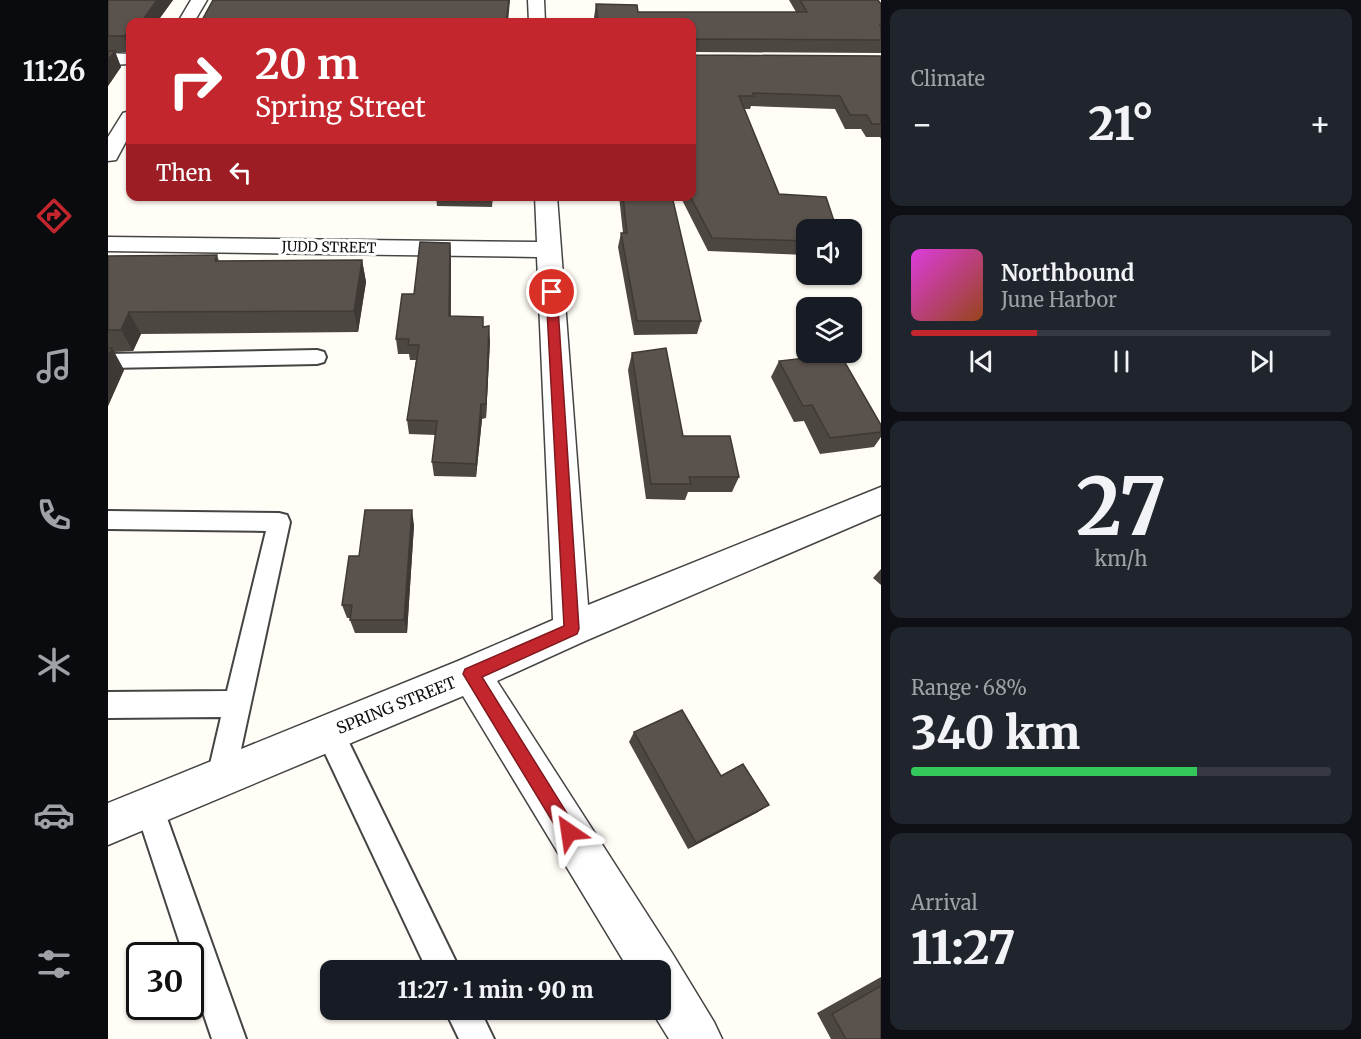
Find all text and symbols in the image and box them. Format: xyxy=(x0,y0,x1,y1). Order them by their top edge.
text: 20 m xyxy=(255,38,359,90)
icon: right xyxy=(156,42,234,120)
text: 11:26 xyxy=(23,54,85,88)
text: Climate xyxy=(911,66,985,91)
text: Spring Street xyxy=(255,90,426,124)
text: 21° xyxy=(1088,96,1154,152)
text: − xyxy=(911,104,933,145)
text: + xyxy=(1309,104,1331,145)
icon: left xyxy=(224,156,257,189)
text: Then xyxy=(156,159,212,187)
icon: directions xyxy=(33,195,75,237)
map controls xyxy=(796,219,862,363)
button: sound xyxy=(796,219,862,285)
street label: JUDD STREET xyxy=(281,237,377,257)
text: Northbound xyxy=(1001,259,1134,287)
pin xyxy=(526,266,577,317)
icon: arrive xyxy=(535,275,568,308)
text: June Harbor xyxy=(1001,287,1117,312)
button: layers xyxy=(796,297,862,363)
icon: music xyxy=(33,345,75,387)
icon: previous xyxy=(965,345,998,378)
icon: pause xyxy=(1105,345,1138,378)
icon: next xyxy=(1245,345,1278,378)
text: 27 xyxy=(1076,458,1166,556)
icon: phone xyxy=(33,494,75,536)
text: km/h xyxy=(1095,546,1147,571)
icon: climate xyxy=(33,644,75,686)
street label: SPRING STREET xyxy=(333,672,459,738)
text: Range · 68% xyxy=(911,675,1027,700)
text: 340 km xyxy=(911,705,1080,761)
icon: car xyxy=(33,794,75,836)
position arrow xyxy=(537,800,601,864)
text: Arrival xyxy=(911,890,978,915)
text: 11:27 xyxy=(911,920,1015,976)
speed limit sign: 30 xyxy=(126,942,204,1020)
icon: filters xyxy=(33,943,75,985)
text: 11:27 · 1 min · 90 m xyxy=(397,976,594,1004)

